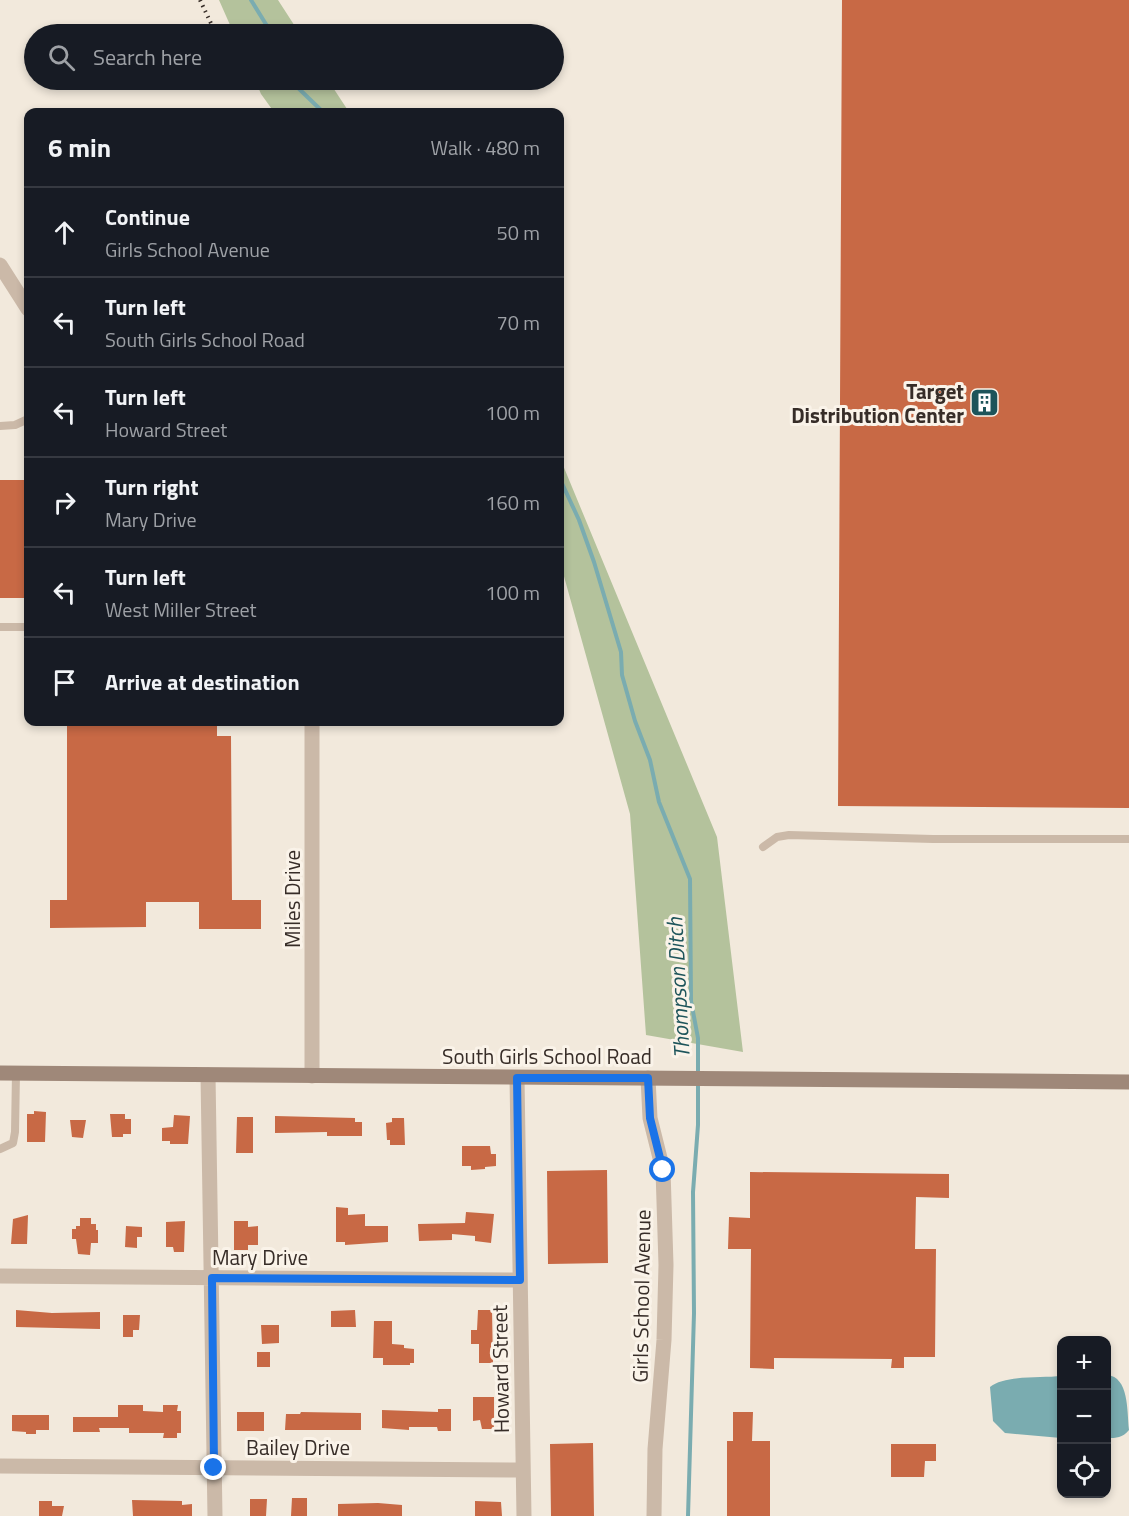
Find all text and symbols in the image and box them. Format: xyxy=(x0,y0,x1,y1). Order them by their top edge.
search box xyxy=(24,24,564,90)
text: Search here xyxy=(93,40,202,74)
icon: search xyxy=(45,41,78,74)
text: 6 min xyxy=(48,128,111,167)
text: Walk · 480 m xyxy=(431,132,540,163)
text: Continue xyxy=(105,200,190,234)
icon: ahead xyxy=(48,216,81,249)
text: 50 m xyxy=(496,217,540,248)
text: Girls School Avenue xyxy=(105,234,270,265)
text: Turn left xyxy=(105,290,186,324)
icon: left xyxy=(48,306,81,339)
text: 70 m xyxy=(496,307,540,338)
text: South Girls School Road xyxy=(105,324,305,355)
place label: Target Distribution Center xyxy=(791,375,964,431)
text: Turn left xyxy=(105,380,186,414)
building icon: Target Distribution Center xyxy=(969,387,1001,419)
icon: left xyxy=(48,396,81,429)
text: 100 m xyxy=(485,397,540,428)
text: Howard Street xyxy=(105,414,227,445)
text: Turn right xyxy=(105,470,199,504)
icon: right xyxy=(48,486,81,519)
text: 160 m xyxy=(485,487,540,518)
text: Mary Drive xyxy=(105,504,197,535)
text: Turn left xyxy=(105,560,186,594)
icon: left xyxy=(48,576,81,609)
text: 100 m xyxy=(485,577,540,608)
text: West Miller Street xyxy=(105,594,257,625)
text: Arrive at destination xyxy=(105,665,300,699)
icon: arrive xyxy=(48,666,81,699)
street label: Miles Drive xyxy=(276,850,308,948)
water label: Thompson Ditch xyxy=(657,916,699,1059)
street label: South Girls School Road xyxy=(442,1040,652,1072)
route start xyxy=(649,1156,675,1182)
street label: Girls School Avenue xyxy=(623,1209,659,1383)
street label: Mary Drive xyxy=(212,1241,308,1273)
street label: Howard Street xyxy=(483,1304,517,1433)
map controls xyxy=(1057,1336,1111,1498)
button: + xyxy=(1057,1336,1111,1390)
button: − xyxy=(1057,1390,1111,1444)
street label: Bailey Drive xyxy=(246,1431,350,1463)
button: locate xyxy=(1057,1444,1111,1498)
route end xyxy=(200,1454,226,1480)

